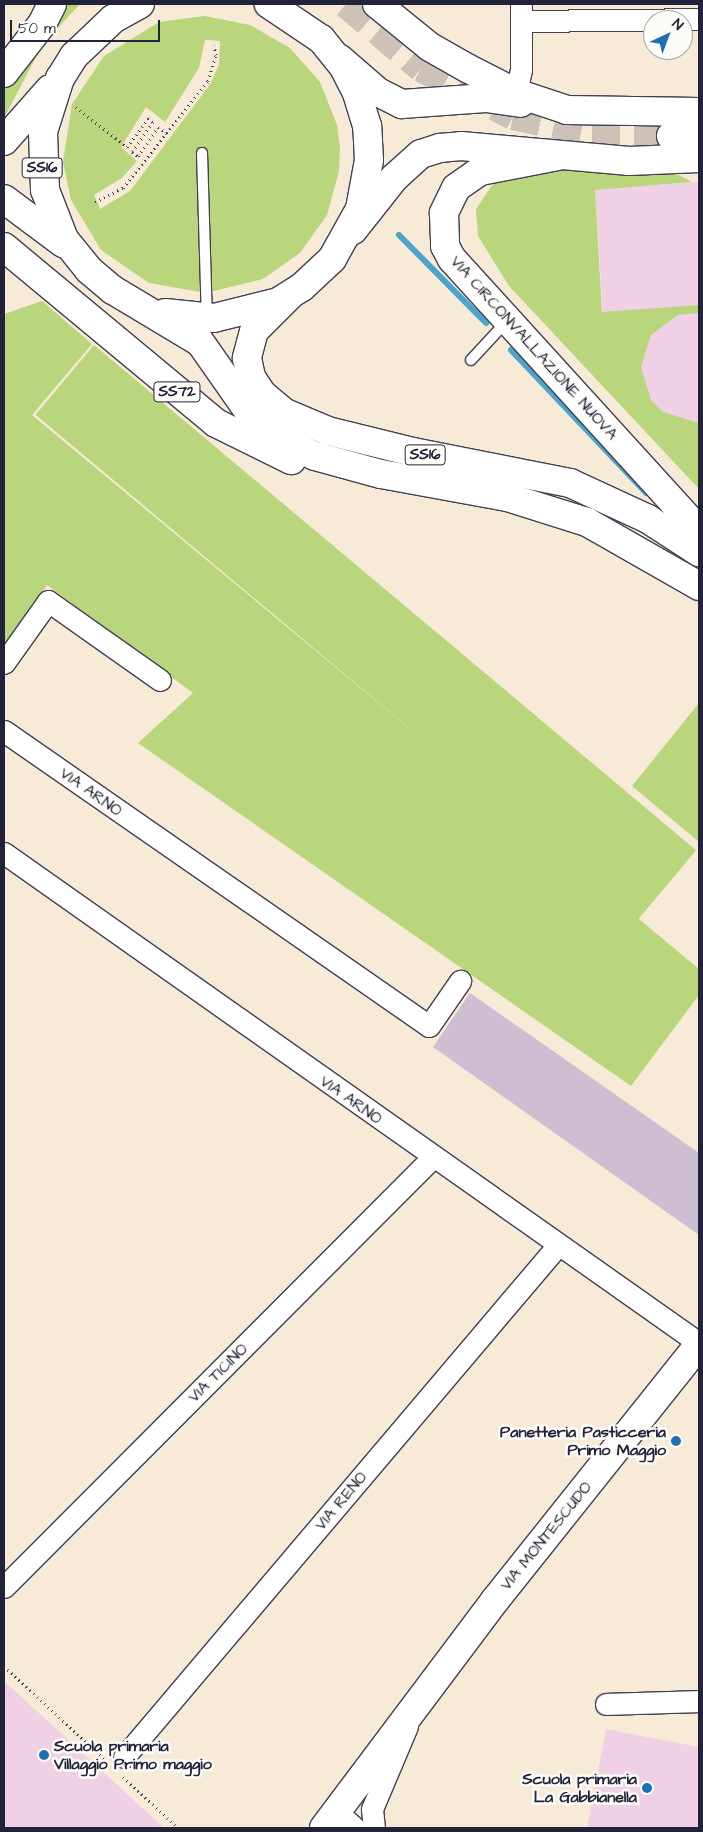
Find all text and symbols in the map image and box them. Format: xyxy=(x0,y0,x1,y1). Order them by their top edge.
scale bar xyxy=(12,10,162,42)
north arrow xyxy=(643,10,693,60)
text: N xyxy=(668,14,688,35)
text: 50 m xyxy=(18,18,56,39)
road number: SS16 xyxy=(21,156,63,180)
street label: VIA CIRCONVALLAZIONE NUOVA xyxy=(446,252,622,444)
road number: SS72 xyxy=(153,380,201,404)
road number: SS16 xyxy=(404,442,446,468)
street label: VIA ARNO xyxy=(56,764,126,820)
street label: VIA ARNO xyxy=(316,1072,386,1128)
street label: VIA TICINO xyxy=(184,1339,252,1407)
place label: Panetteria Pasticceria Primo Maggio xyxy=(500,1422,666,1460)
marker: Panetteria Pasticceria Primo Maggio xyxy=(670,1435,682,1447)
street label: VIA RENO xyxy=(311,1468,371,1534)
street label: VIA MONTESCUDO xyxy=(496,1478,596,1594)
place label: Scuola primaria Villaggio Primo maggio xyxy=(54,1736,212,1774)
marker: Scuola primaria Villaggio Primo maggio xyxy=(38,1749,50,1761)
place label: Scuola primaria La Gabbianella xyxy=(522,1769,637,1807)
marker: Scuola primaria La Gabbianella xyxy=(641,1782,653,1794)

